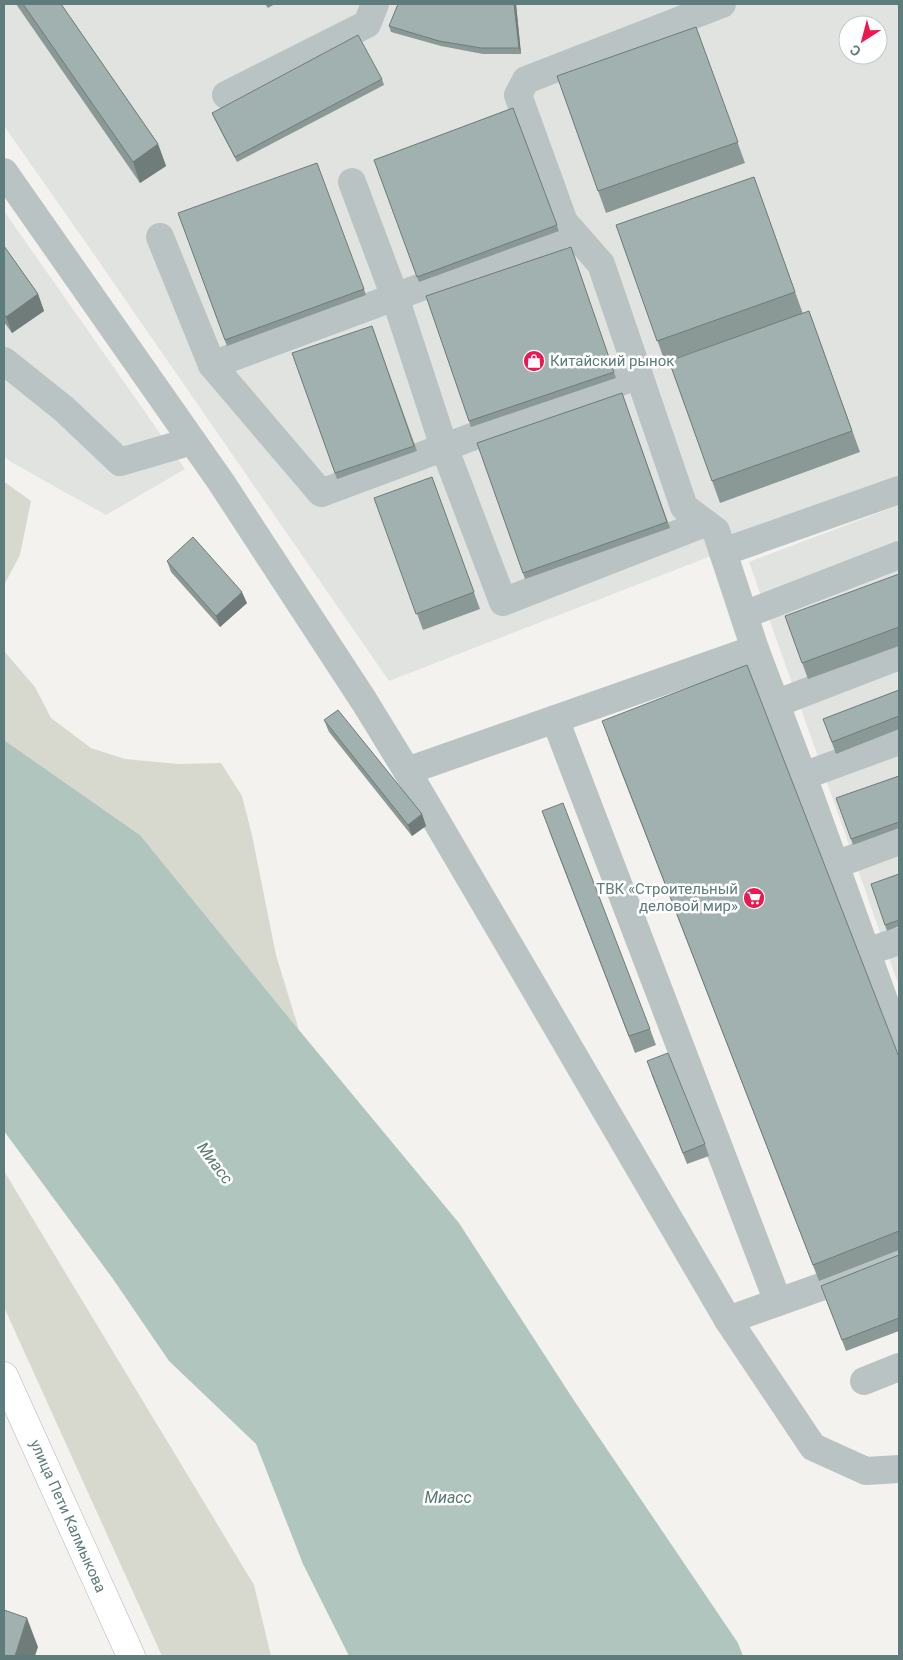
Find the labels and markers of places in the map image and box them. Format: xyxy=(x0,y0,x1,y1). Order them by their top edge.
shop icon: Китайский рынок xyxy=(522,349,546,373)
place label: Китайский рынок xyxy=(550,352,674,370)
place label: ТВК «Строительный деловой мир» xyxy=(596,880,738,915)
supermarket icon: ТВК «Строительный деловой мир» xyxy=(742,886,766,910)

